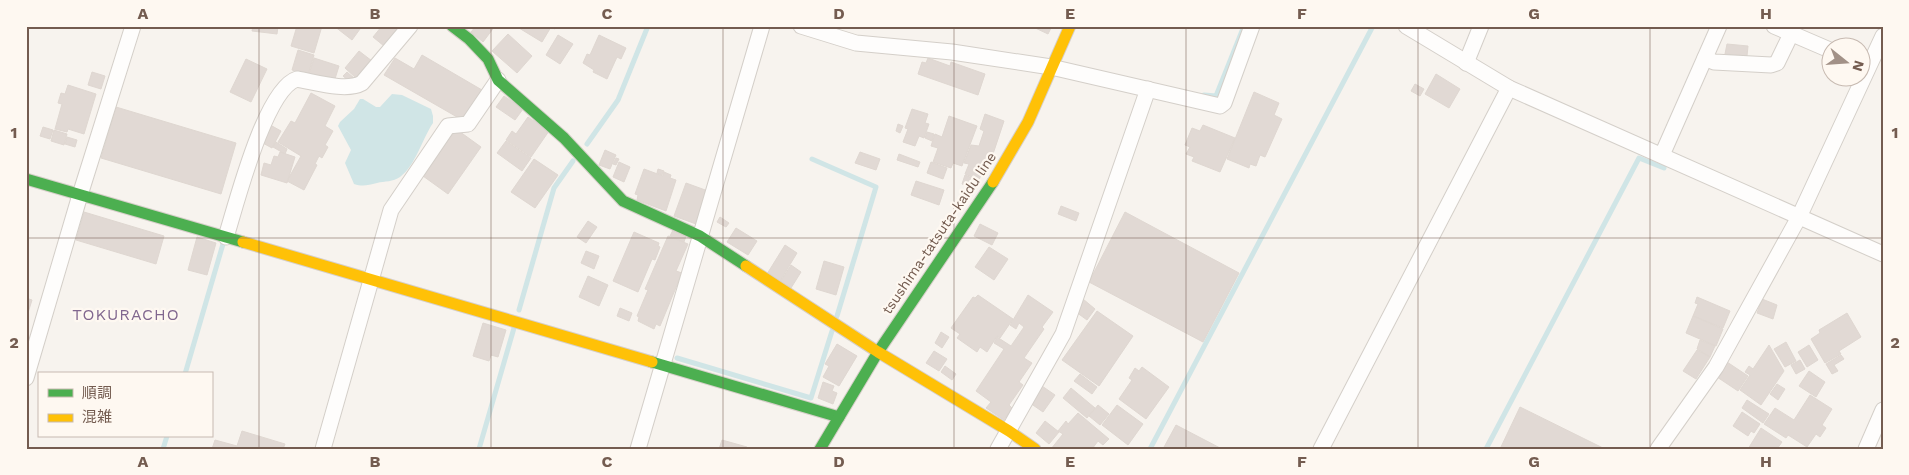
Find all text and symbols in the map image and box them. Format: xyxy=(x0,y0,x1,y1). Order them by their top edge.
text: A xyxy=(138,4,149,23)
text: B xyxy=(370,4,381,23)
text: C xyxy=(602,4,613,23)
text: D xyxy=(833,4,845,23)
text: E xyxy=(1065,4,1075,23)
text: F xyxy=(1297,4,1307,23)
text: G xyxy=(1528,4,1540,23)
text: H xyxy=(1760,4,1772,23)
north arrow xyxy=(1822,38,1872,88)
text: N xyxy=(1849,59,1868,73)
text: 1 xyxy=(11,123,17,142)
text: 1 xyxy=(1892,123,1898,142)
street label: tsushima-tatsuta-kaidu line xyxy=(879,149,999,317)
district label: TOKURACHO xyxy=(72,305,180,324)
text: 2 xyxy=(9,333,19,352)
text: 2 xyxy=(1890,333,1900,352)
legend xyxy=(38,372,212,438)
text: 順調 xyxy=(82,384,112,402)
text: 混雑 xyxy=(82,408,112,426)
text: A xyxy=(138,452,149,471)
text: B xyxy=(370,452,381,471)
text: C xyxy=(602,452,613,471)
text: D xyxy=(833,452,845,471)
text: E xyxy=(1065,452,1075,471)
text: F xyxy=(1297,452,1307,471)
text: G xyxy=(1528,452,1540,471)
text: H xyxy=(1760,452,1772,471)

